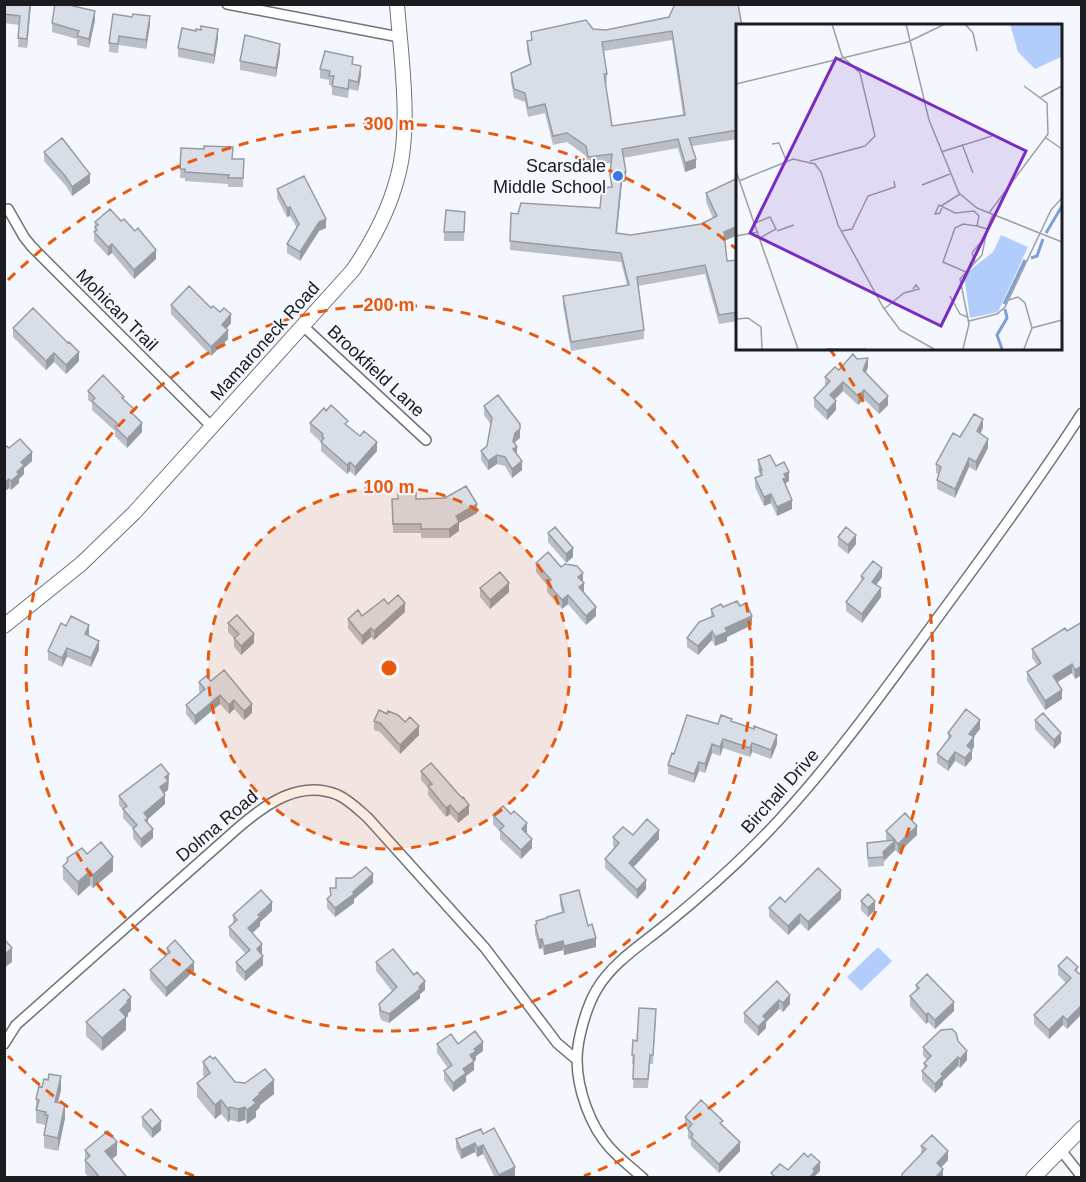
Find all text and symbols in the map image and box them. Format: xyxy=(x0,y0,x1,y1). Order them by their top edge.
inset map xyxy=(736,24,1062,350)
text: 300 m xyxy=(363,114,415,134)
place label: Scarsdale Middle School xyxy=(493,156,606,197)
marker: Scarsdale Middle School xyxy=(611,169,625,183)
street label: Mohican Trail xyxy=(72,265,162,355)
street label: Mamaroneck Road xyxy=(207,278,323,404)
text: 200 m xyxy=(363,295,415,315)
street label: Brookfield Lane xyxy=(323,321,429,421)
text: 100 m xyxy=(363,477,415,497)
centre of rings xyxy=(379,658,399,678)
street label: Birchall Drive xyxy=(737,745,823,837)
street label: Dolma Road xyxy=(172,786,262,866)

